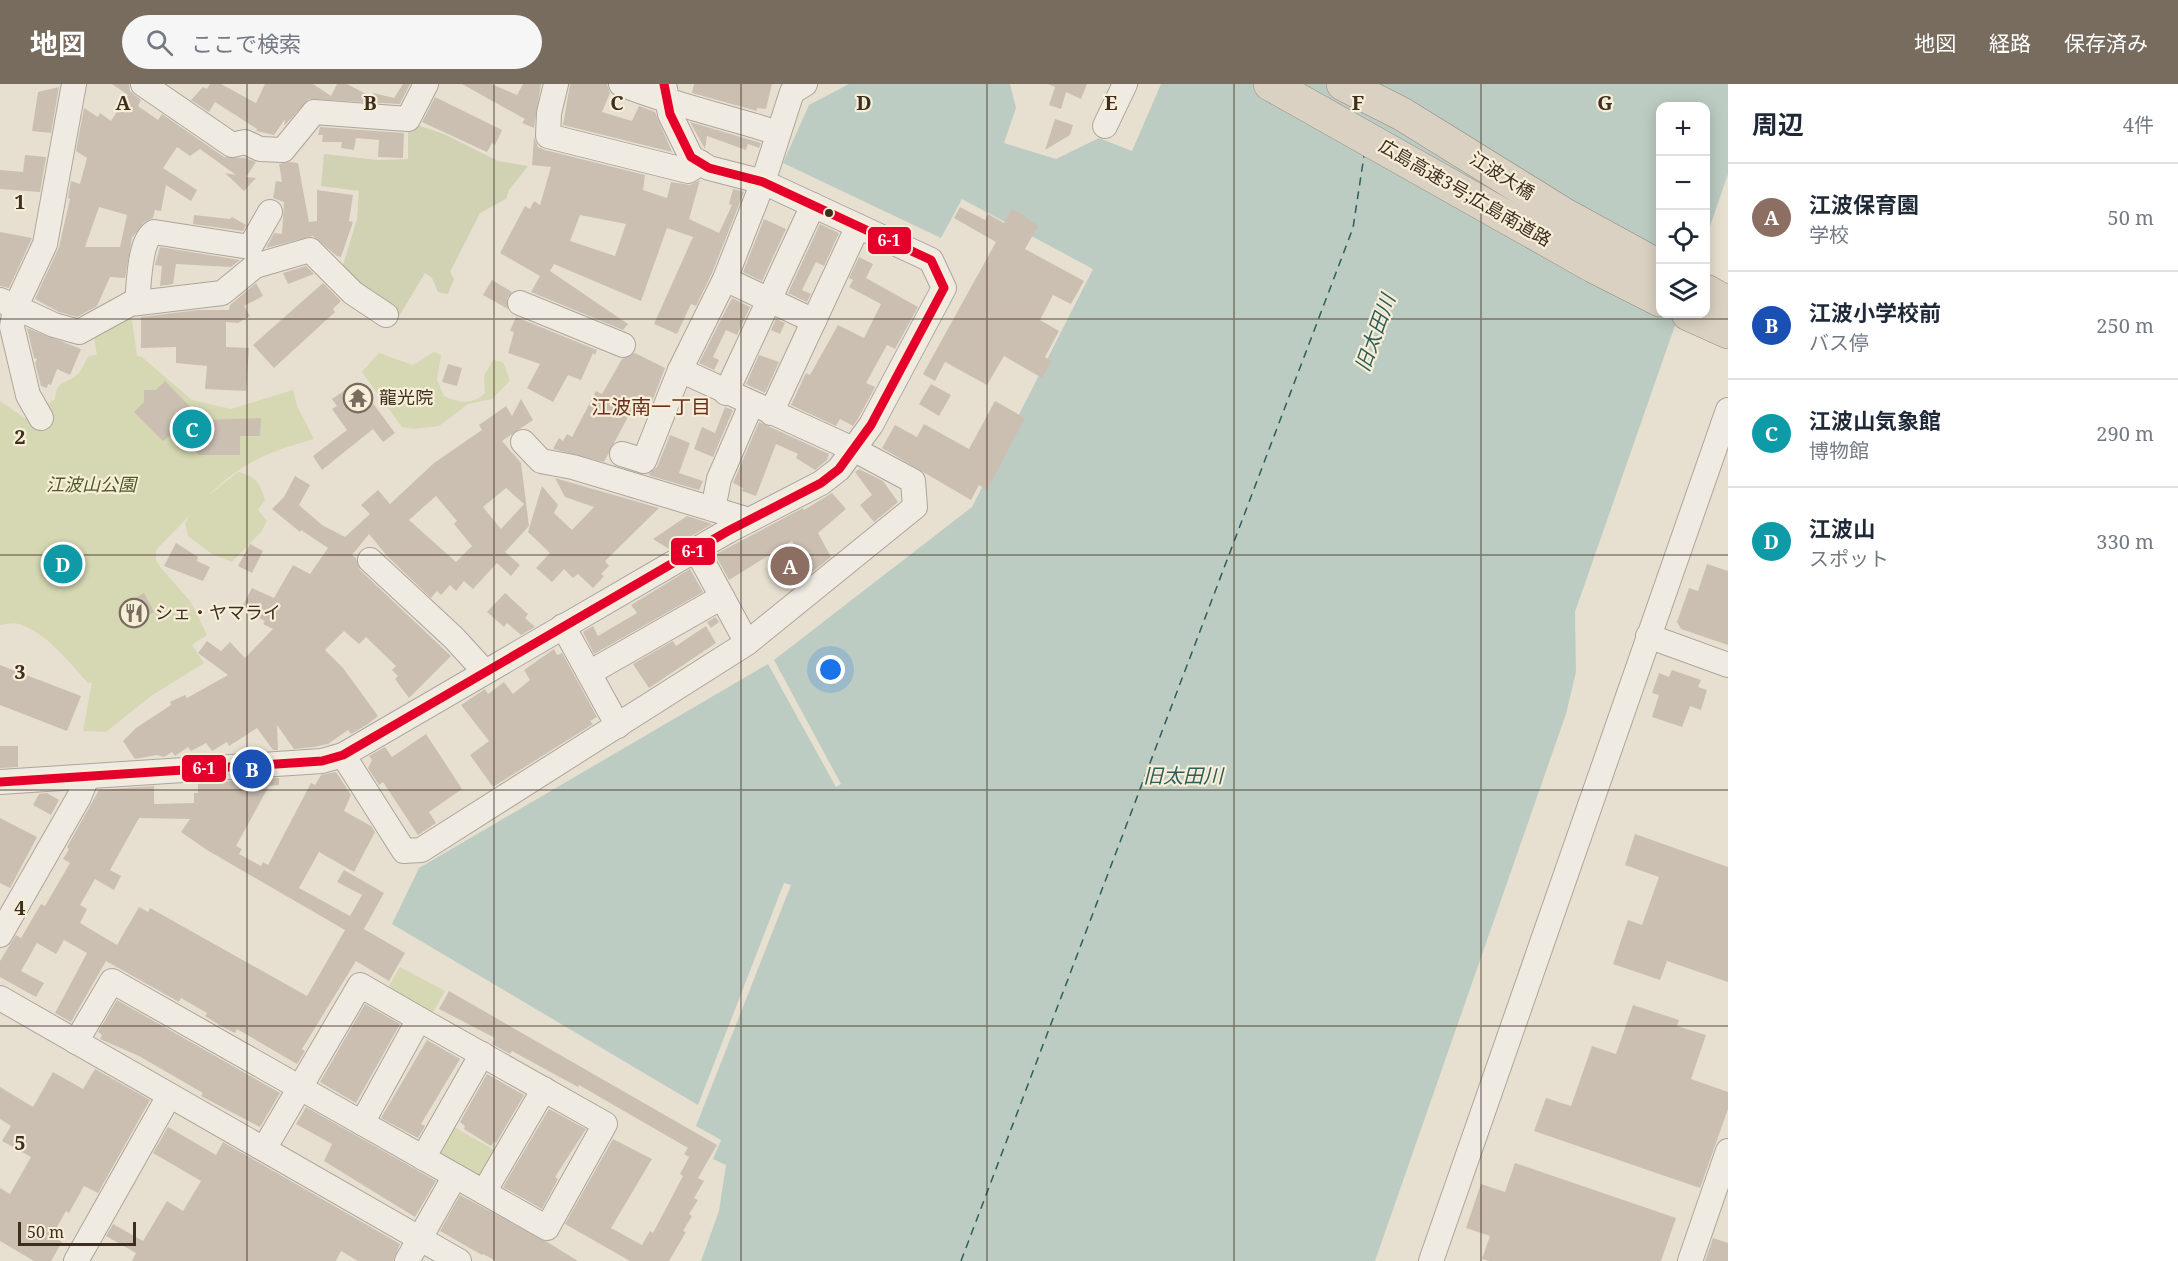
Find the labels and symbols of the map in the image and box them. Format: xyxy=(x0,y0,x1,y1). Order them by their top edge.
text: A xyxy=(115,89,131,116)
text: B xyxy=(363,89,377,116)
text: C xyxy=(610,89,624,116)
text: D xyxy=(856,89,872,116)
text: E xyxy=(1104,89,1118,116)
text: F xyxy=(1352,89,1364,116)
text: G xyxy=(1597,89,1613,116)
street label: 広島高速3号;広島南道路 xyxy=(1375,133,1556,251)
street label: 江波大橋 xyxy=(1466,146,1539,204)
text: 1 xyxy=(14,188,26,215)
unlabelled marker xyxy=(823,207,835,219)
line badge: 6-1 xyxy=(867,226,912,255)
text: 6-1 xyxy=(877,229,901,251)
water label: 旧太田川 xyxy=(1348,289,1402,375)
temple icon: 龍光院 xyxy=(342,382,374,414)
place label: 龍光院 xyxy=(379,385,433,409)
district label: 江波南一丁目 xyxy=(591,393,711,420)
pin: C xyxy=(172,406,212,452)
text: 2 xyxy=(14,423,26,450)
park label: 江波山公園 xyxy=(46,472,139,496)
line badge: 6-1 xyxy=(670,537,716,566)
text: 6-1 xyxy=(681,540,705,562)
pin: D xyxy=(44,542,82,586)
pin: A xyxy=(770,544,810,588)
restaurant icon: シェ・ヤマライ xyxy=(118,597,150,629)
place label: シェ・ヤマライ xyxy=(155,600,281,624)
your location xyxy=(816,655,845,684)
text: 3 xyxy=(14,658,26,685)
pin: B xyxy=(232,746,272,792)
line badge: 6-1 xyxy=(181,754,227,783)
text: 6-1 xyxy=(192,757,216,779)
water label: 旧太田川 xyxy=(1143,762,1225,789)
text: 4 xyxy=(14,894,26,921)
text: 5 xyxy=(14,1129,26,1156)
scale bar xyxy=(18,1219,136,1246)

